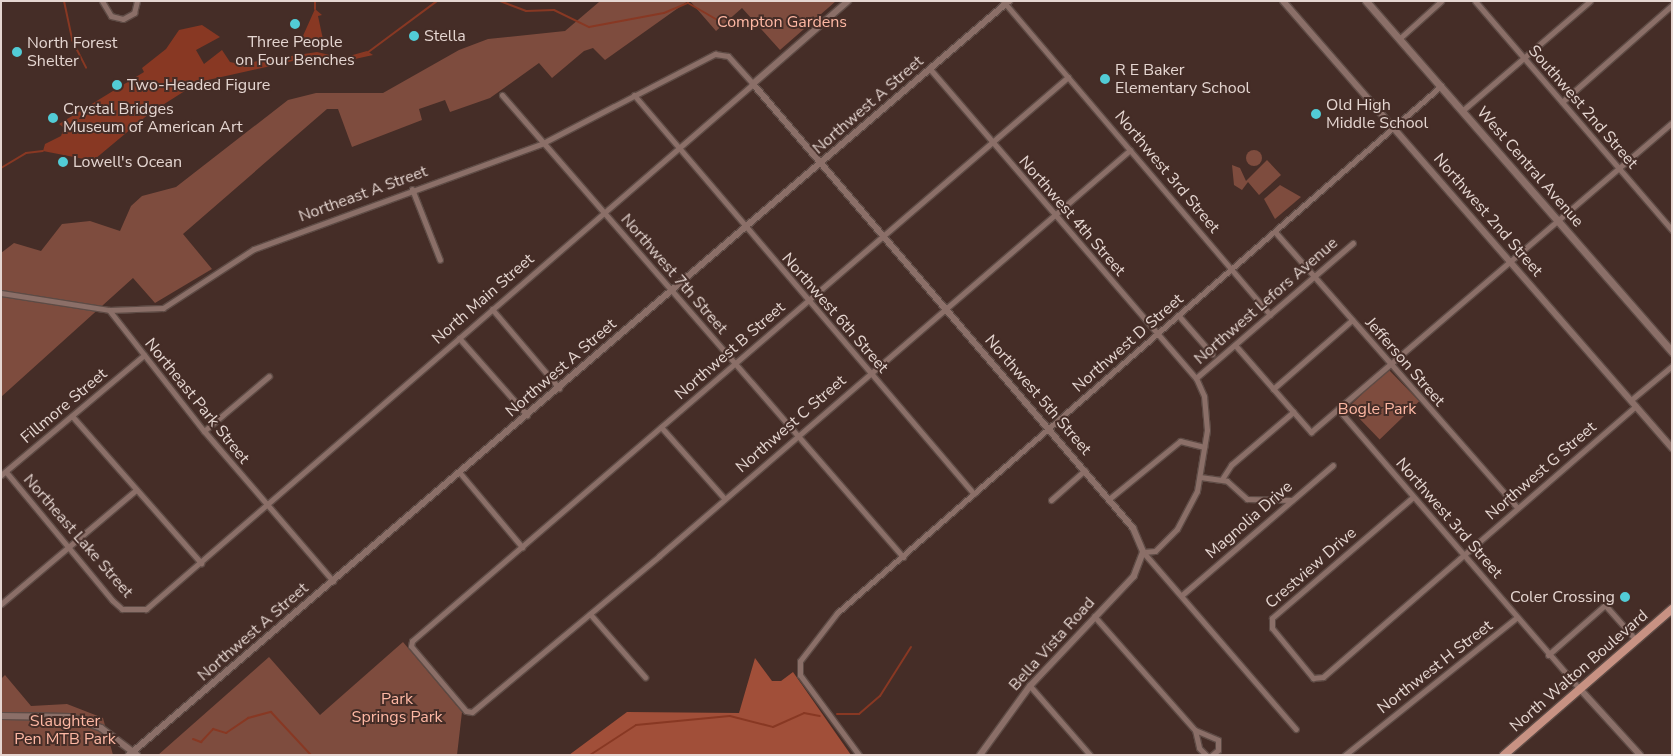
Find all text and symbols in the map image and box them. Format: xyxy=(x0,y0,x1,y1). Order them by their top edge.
park label: Compton Gardens xyxy=(717,12,847,32)
marker: Three People on Four Benches xyxy=(289,18,301,30)
place label: Stella xyxy=(424,26,466,46)
marker: Stella xyxy=(408,30,420,42)
place label: Three People on Four Benches xyxy=(235,32,355,70)
place label: North Forest Shelter xyxy=(27,33,117,71)
street label: Southwest 2nd Street xyxy=(1524,41,1642,173)
marker: North Forest Shelter xyxy=(11,46,23,58)
street label: Northwest A Street xyxy=(809,52,927,158)
place label: R E Baker Elementary School xyxy=(1115,60,1250,98)
marker: R E Baker Elementary School xyxy=(1099,73,1111,85)
place label: Two-Headed Figure xyxy=(127,75,270,95)
marker: Two-Headed Figure xyxy=(111,79,123,91)
place label: Old High Middle School xyxy=(1326,95,1428,133)
place label: Crystal Bridges Museum of American Art xyxy=(63,99,243,137)
street label: West Central Avenue xyxy=(1472,103,1588,231)
street label: Northwest 3rd Street xyxy=(1110,107,1224,237)
marker: Old High Middle School xyxy=(1310,108,1322,120)
marker: Crystal Bridges Museum of American Art xyxy=(47,112,59,124)
street label: Northwest 2nd Street xyxy=(1429,150,1547,280)
place label: Lowell's Ocean xyxy=(73,152,182,172)
street label: Northwest 4th Street xyxy=(1015,152,1129,280)
marker: Lowell's Ocean xyxy=(57,156,69,168)
street label: Northeast A Street xyxy=(296,162,430,226)
street label: Northwest 7th Street xyxy=(617,210,731,338)
street label: Northwest Lefors Avenue xyxy=(1190,233,1342,369)
street label: Northwest 6th Street xyxy=(778,249,892,377)
street label: North Main Street xyxy=(428,250,538,348)
street label: Northwest D Street xyxy=(1069,290,1187,396)
street label: Northwest B Street xyxy=(671,298,789,404)
street label: Jefferson Street xyxy=(1361,314,1449,410)
street label: Northwest A Street xyxy=(502,315,620,421)
street label: Northwest 5th Street xyxy=(981,331,1095,459)
street label: Northeast Park Street xyxy=(141,334,253,468)
street label: Fillmore Street xyxy=(17,364,111,448)
street label: Northwest C Street xyxy=(732,371,850,477)
park label: Bogle Park xyxy=(1338,399,1416,419)
street label: Northwest G Street xyxy=(1482,418,1600,524)
street label: Northwest 3rd Street xyxy=(1392,454,1506,582)
street label: Northeast Lake Street xyxy=(19,470,137,602)
street label: Magnolia Drive xyxy=(1202,477,1296,563)
street label: Crestview Drive xyxy=(1262,523,1360,613)
street label: Northwest A Street xyxy=(194,579,312,685)
place label: Coler Crossing xyxy=(1510,587,1615,607)
marker: Coler Crossing xyxy=(1619,591,1631,603)
street label: Bella Vista Road xyxy=(1005,593,1099,695)
street label: North Walton Boulevard xyxy=(1506,606,1652,736)
street label: Northwest H Street xyxy=(1374,616,1496,718)
park label: Park Springs Park xyxy=(352,689,442,727)
park label: Slaughter Pen MTB Park xyxy=(14,711,116,749)

